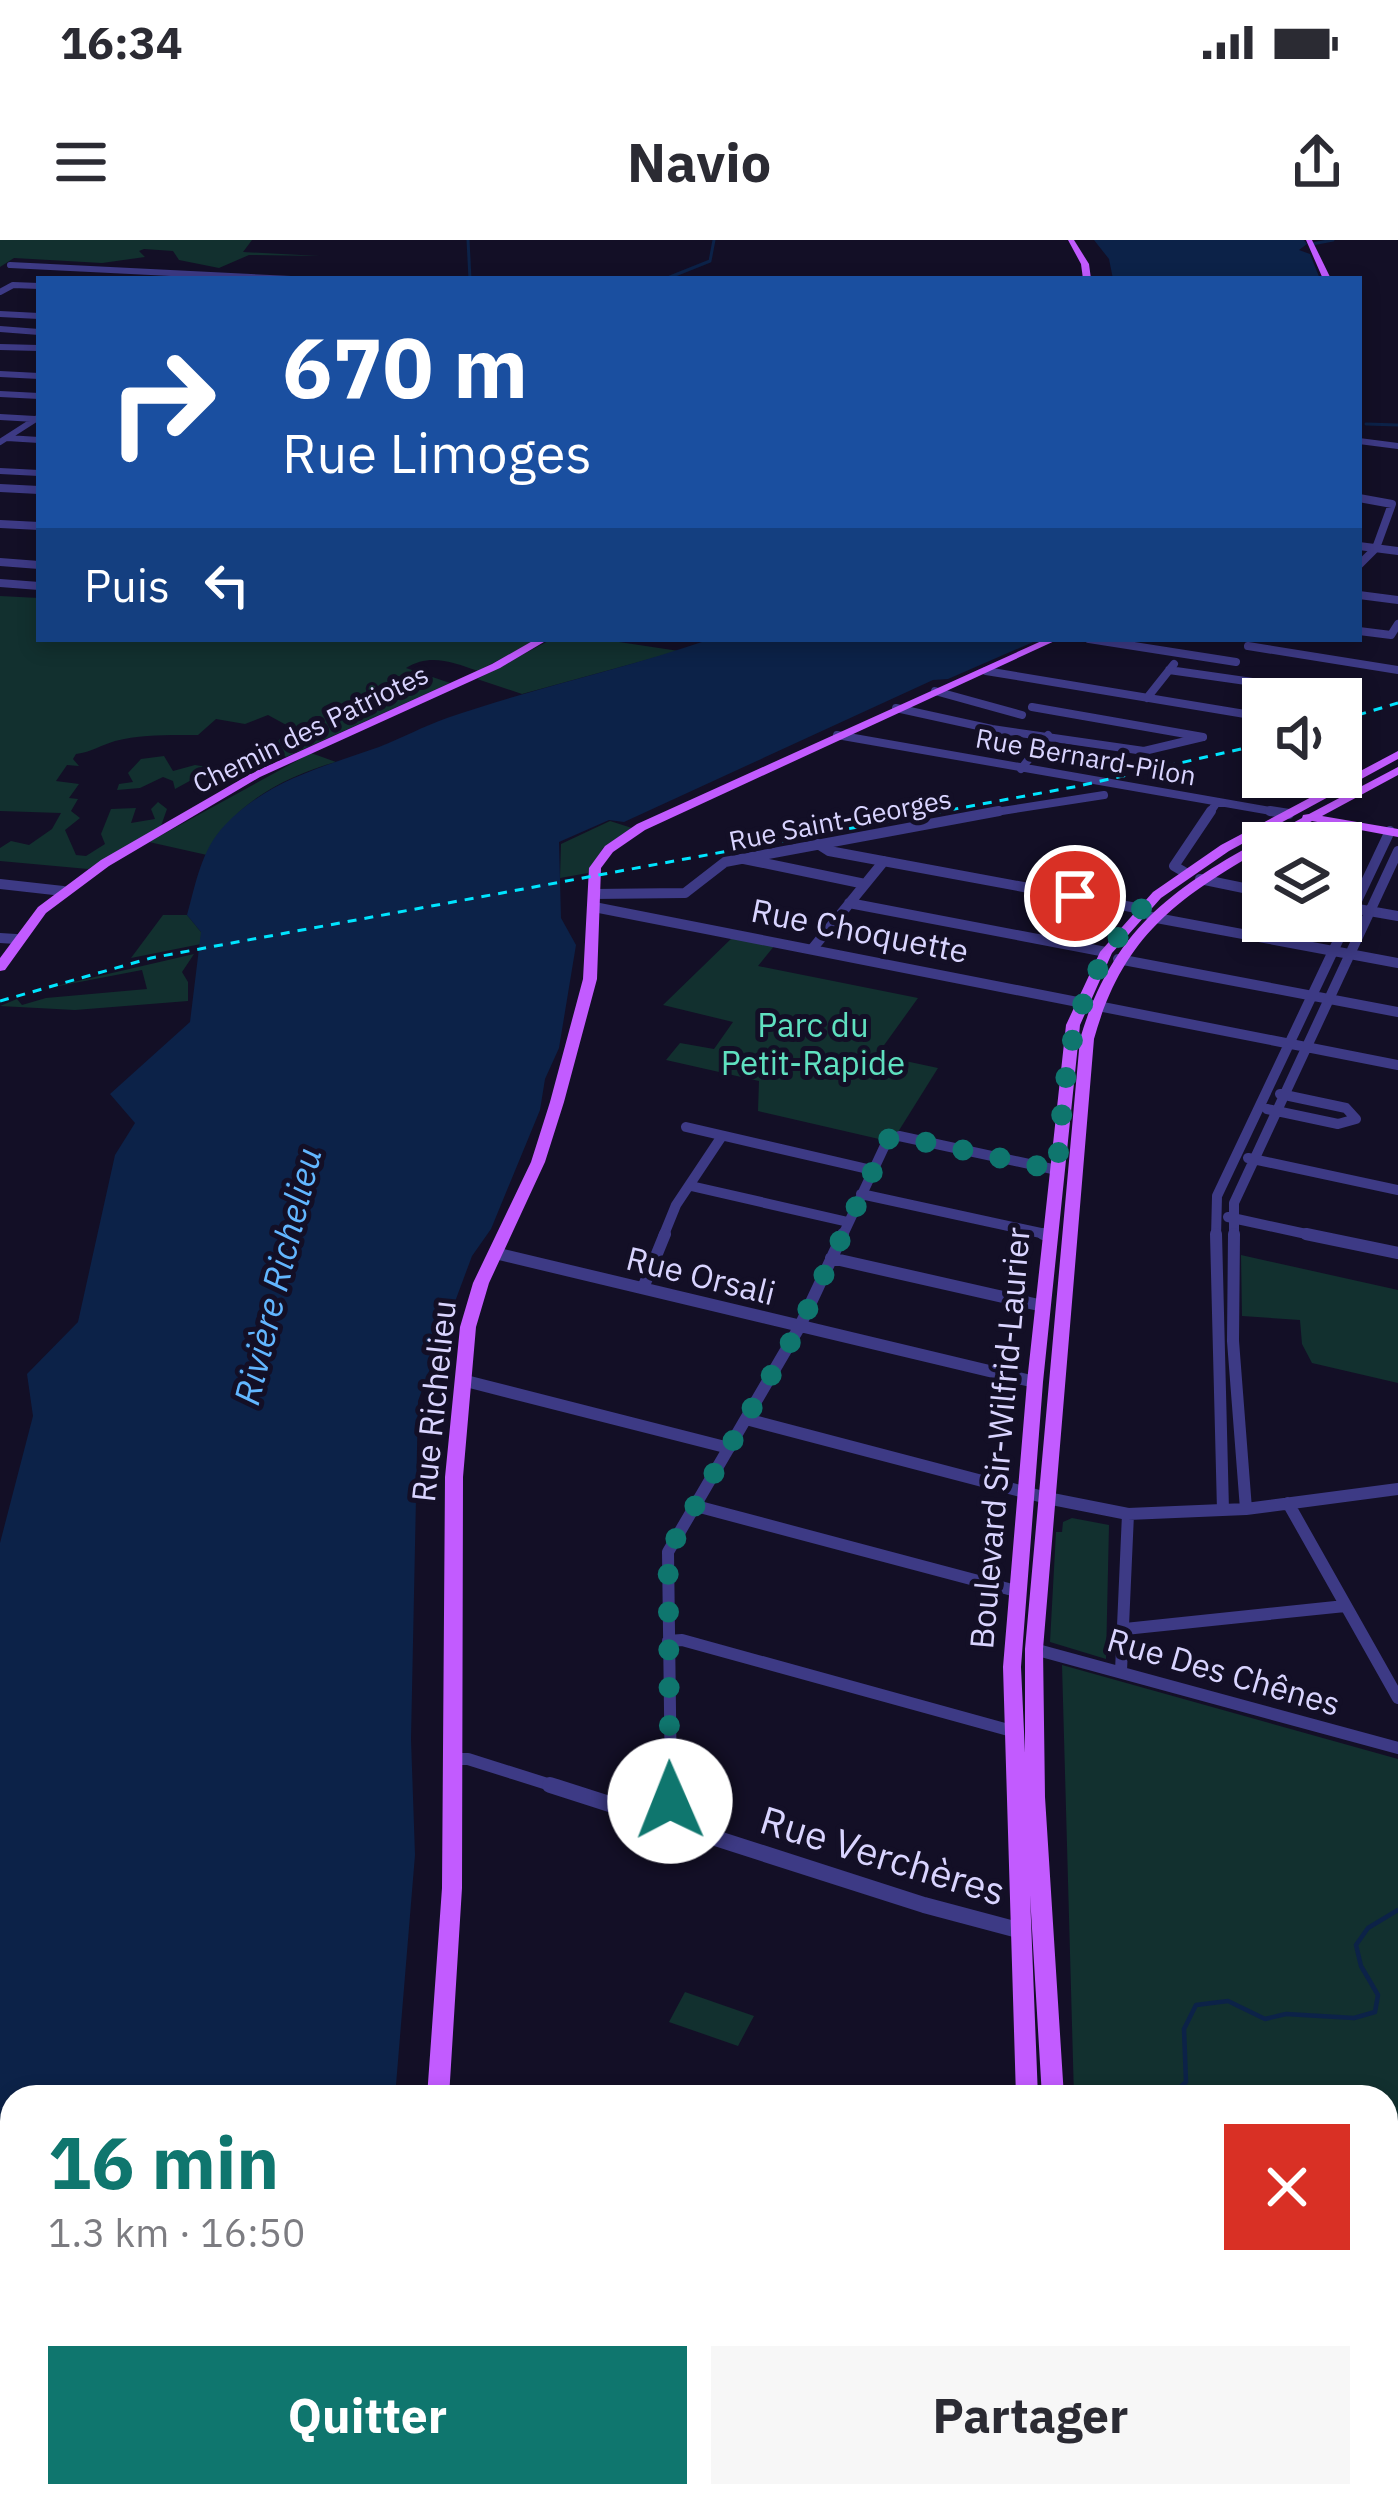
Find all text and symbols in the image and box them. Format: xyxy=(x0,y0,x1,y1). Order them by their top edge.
text: 16:34 xyxy=(60,13,183,71)
text: Navio xyxy=(627,127,771,197)
icon: menu xyxy=(48,129,114,195)
icon: share xyxy=(1284,129,1350,195)
text: 670 m xyxy=(282,312,528,421)
icon: right xyxy=(84,324,240,480)
text: Rue Limoges xyxy=(282,418,592,488)
icon: left xyxy=(194,552,260,618)
text: Puis xyxy=(84,556,170,614)
street label: Chemin des Patriotes xyxy=(186,656,434,800)
map controls xyxy=(1242,678,1362,942)
button: sound xyxy=(1242,678,1362,798)
street label: Rue Bernard-Pilon xyxy=(973,719,1199,793)
street label: Rue Saint-Georges xyxy=(726,780,954,858)
button: layers xyxy=(1242,822,1362,942)
pin xyxy=(1024,845,1126,947)
icon: arrive xyxy=(1042,863,1108,929)
street label: Rue Choquette xyxy=(748,888,972,972)
park label: Parc du Petit-Rapide xyxy=(721,1003,905,1084)
water label: Rivière Richelieu xyxy=(222,1143,332,1409)
street label: Boulevard Sir-Wilfrid-Laurier xyxy=(959,1225,1039,1651)
street label: Rue Orsali xyxy=(622,1236,780,1314)
street label: Rue Richelieu xyxy=(401,1298,465,1504)
street label: Rue Des Chênes xyxy=(1103,1617,1345,1725)
position arrow xyxy=(607,1738,733,1864)
street label: Rue Verchères xyxy=(754,1794,1012,1916)
text: 16 min xyxy=(48,2115,279,2209)
button: close xyxy=(1224,2124,1350,2250)
text: 1.3 km · 16:50 xyxy=(48,2207,305,2258)
button: Quitter xyxy=(48,2346,687,2484)
button: Partager xyxy=(711,2346,1350,2484)

